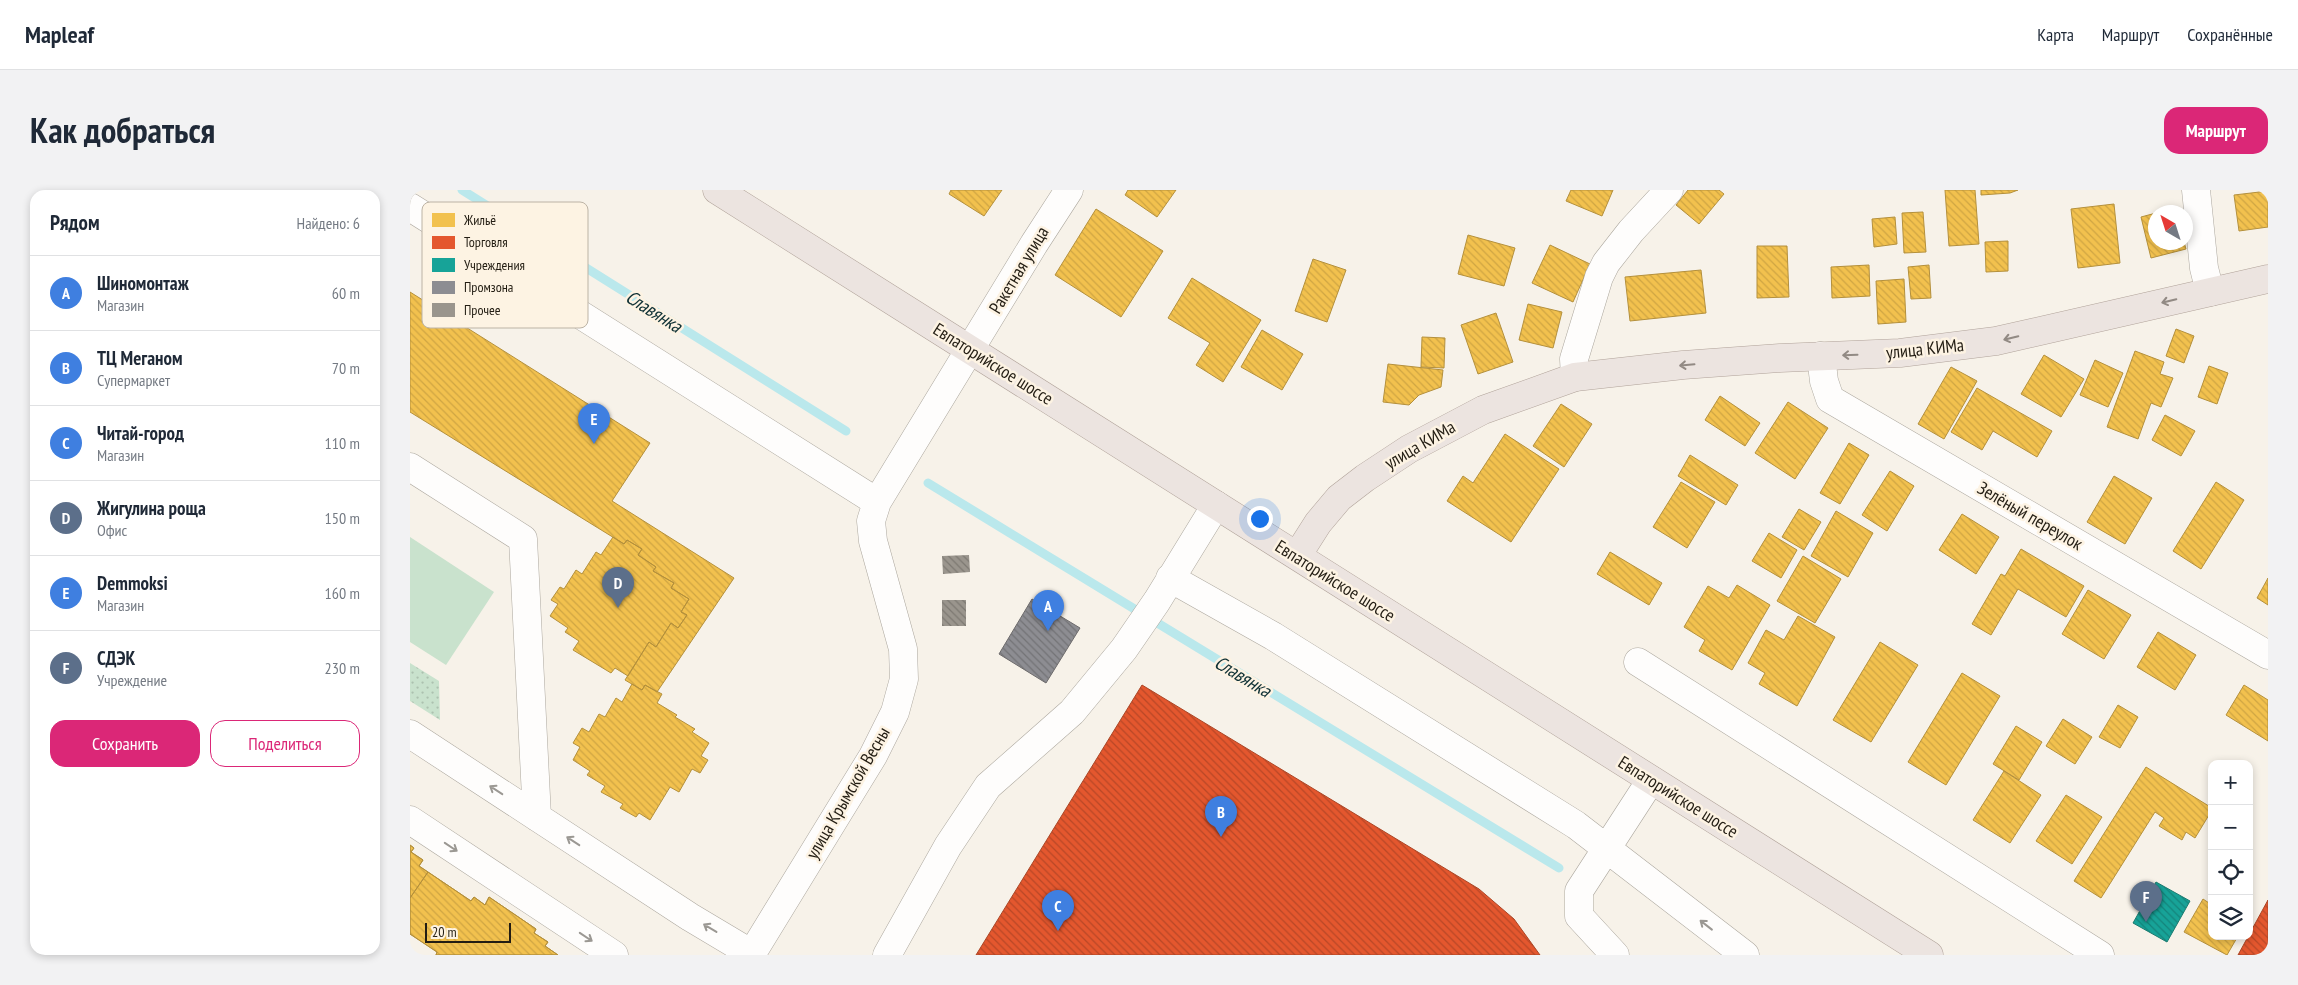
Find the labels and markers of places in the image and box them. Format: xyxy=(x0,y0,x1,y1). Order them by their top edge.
pin: E xyxy=(578,403,610,444)
pin: D xyxy=(602,567,634,608)
pin: A xyxy=(1032,590,1064,631)
pin: B xyxy=(1205,796,1237,837)
pin: F xyxy=(2130,881,2162,922)
pin: C xyxy=(1042,890,1074,931)

